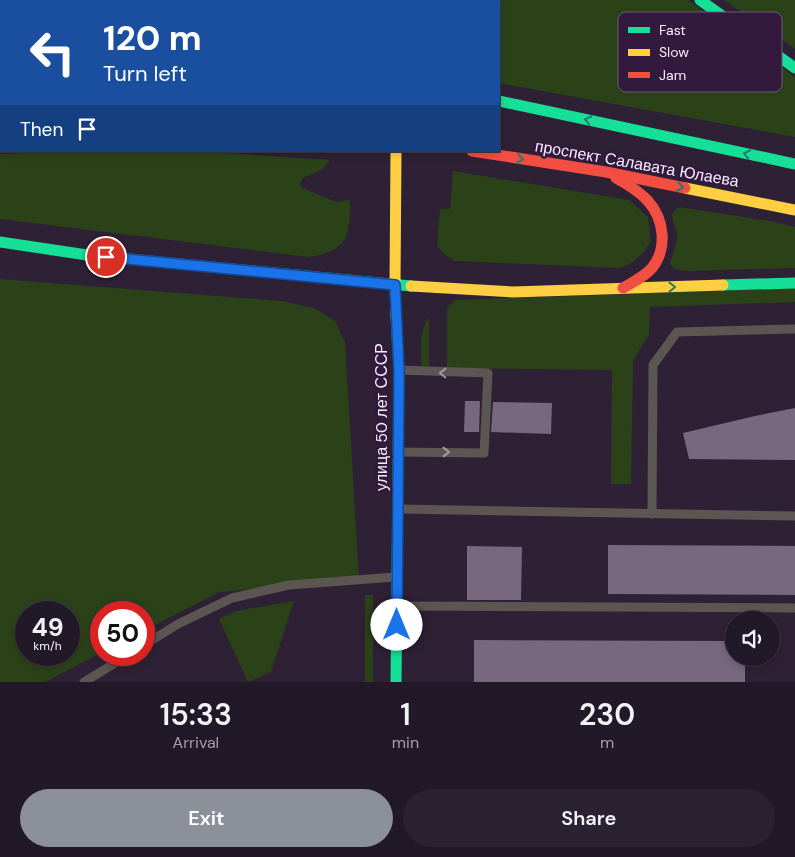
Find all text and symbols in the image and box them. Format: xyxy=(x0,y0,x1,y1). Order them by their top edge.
legend xyxy=(618,12,782,92)
text: 120 m xyxy=(103,15,202,61)
icon: left xyxy=(20,20,85,85)
text: Fast xyxy=(659,21,686,39)
text: Slow xyxy=(659,43,689,61)
text: Turn left xyxy=(103,59,187,88)
text: Jam xyxy=(659,66,686,84)
icon: arrive xyxy=(73,115,101,143)
one-way arrow xyxy=(584,115,593,126)
text: Then xyxy=(20,117,63,142)
street label: проспект Салавата Юлаева xyxy=(533,135,741,192)
one-way arrow xyxy=(743,149,752,160)
one-way arrow xyxy=(516,153,524,163)
one-way arrow xyxy=(676,181,684,191)
pin xyxy=(85,236,127,278)
icon: arrive xyxy=(92,243,120,271)
one-way arrow xyxy=(668,282,676,292)
street label: улица 50 лет СССР xyxy=(371,343,392,491)
one-way arrow xyxy=(439,367,447,378)
one-way arrow xyxy=(443,447,451,458)
position arrow xyxy=(370,598,422,650)
speed limit sign: 50 xyxy=(90,601,155,666)
text: 49 xyxy=(31,611,64,644)
map controls xyxy=(725,611,780,666)
button: sound xyxy=(725,611,780,666)
text: km/h xyxy=(33,638,62,654)
text: 15:33 xyxy=(160,695,232,734)
text: 1 xyxy=(400,695,411,734)
text: 230 xyxy=(579,695,635,734)
text: Arrival xyxy=(173,732,219,753)
text: min xyxy=(392,732,419,753)
text: m xyxy=(600,732,614,753)
button: Exit xyxy=(20,789,393,847)
button: Share xyxy=(403,789,775,847)

